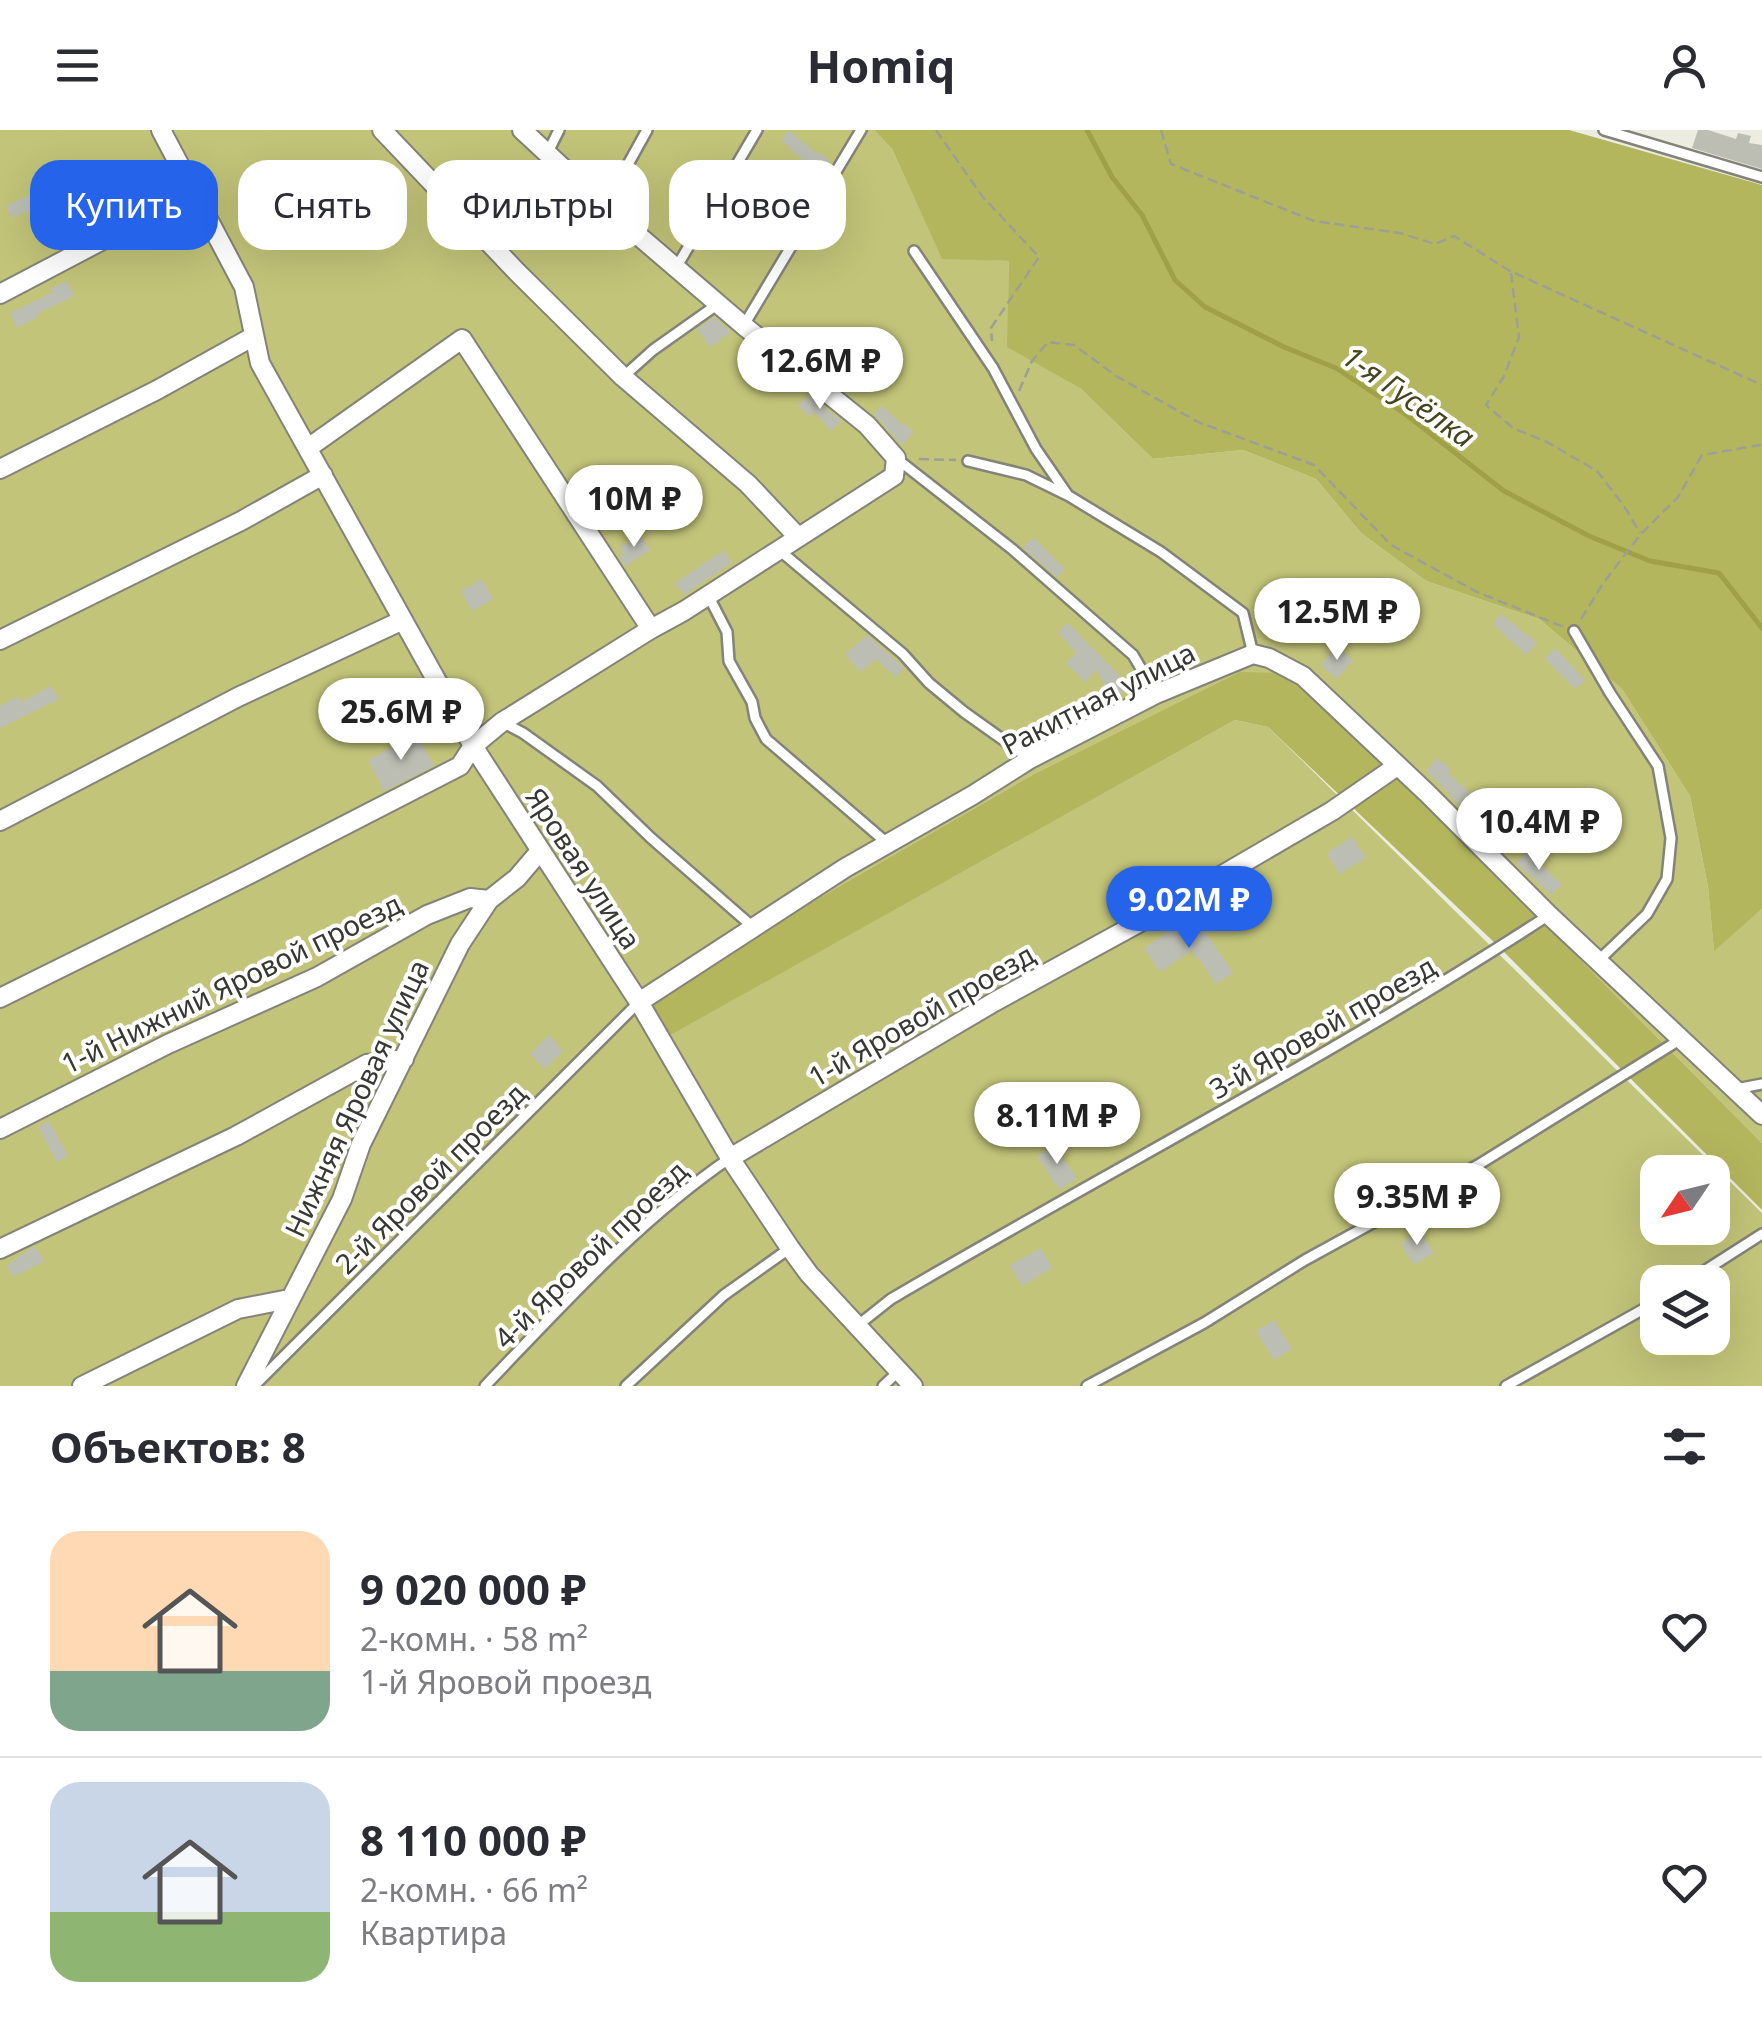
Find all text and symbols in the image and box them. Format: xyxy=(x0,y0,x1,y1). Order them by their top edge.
text: Homiq xyxy=(807,35,955,96)
icon: menu xyxy=(50,38,105,93)
icon: person xyxy=(1657,38,1712,93)
chip: Купить xyxy=(30,160,218,250)
chip: Снять xyxy=(238,160,407,250)
chip: Фильтры xyxy=(427,160,649,250)
chip: Новое xyxy=(669,160,846,250)
pin: 12.6M ₽ xyxy=(728,327,912,412)
water label: 1-я Гусёлка xyxy=(1335,335,1483,457)
text: 12.6M ₽ xyxy=(759,338,881,381)
pin: 10M ₽ xyxy=(564,465,704,550)
text: 10M ₽ xyxy=(587,476,681,519)
pin: 12.5M ₽ xyxy=(1245,578,1429,663)
text: 12.5M ₽ xyxy=(1276,589,1398,632)
street label: Ракитная улица xyxy=(995,633,1201,763)
pin: 25.6M ₽ xyxy=(309,678,493,763)
text: 25.6M ₽ xyxy=(340,689,462,732)
street label: Яровая улица xyxy=(517,780,651,956)
pin: 10.4M ₽ xyxy=(1447,788,1631,873)
text: 10.4M ₽ xyxy=(1478,799,1600,842)
pin: 9.02M ₽ xyxy=(1097,866,1281,951)
text: 9.02M ₽ xyxy=(1128,877,1250,920)
street label: 1-й Нижний Яровой проезд xyxy=(55,884,407,1082)
street label: 1-й Яровой проезд xyxy=(801,935,1041,1095)
street label: 3-й Яровой проезд xyxy=(1202,947,1442,1107)
street label: Нижняя Яровая улица xyxy=(275,953,437,1243)
street label: 2-й Яровой проезд xyxy=(326,1074,534,1282)
pin: 8.11M ₽ xyxy=(965,1082,1149,1167)
text: 8.11M ₽ xyxy=(996,1093,1118,1136)
street label: 4-й Яровой проезд xyxy=(485,1152,695,1356)
north arrow xyxy=(1640,1155,1730,1245)
map controls xyxy=(1640,1155,1730,1355)
pin: 9.35M ₽ xyxy=(1325,1163,1509,1248)
text: 9.35M ₽ xyxy=(1356,1174,1478,1217)
button: layers xyxy=(1640,1265,1730,1355)
text: Объектов: 8 xyxy=(50,1418,306,1475)
icon: filters xyxy=(1657,1419,1712,1474)
text: 9 020 000 ₽ xyxy=(360,1560,586,1617)
icon: home xyxy=(130,1571,250,1691)
icon: heart xyxy=(1657,1604,1712,1659)
text: 2-комн. · 58 m² xyxy=(360,1617,588,1660)
text: 1-й Яровой проезд xyxy=(360,1660,651,1703)
text: 8 110 000 ₽ xyxy=(360,1811,586,1868)
icon: home xyxy=(130,1822,250,1942)
icon: heart xyxy=(1657,1855,1712,1910)
text: 2-комн. · 66 m² xyxy=(360,1868,588,1911)
text: Квартира xyxy=(360,1911,507,1954)

